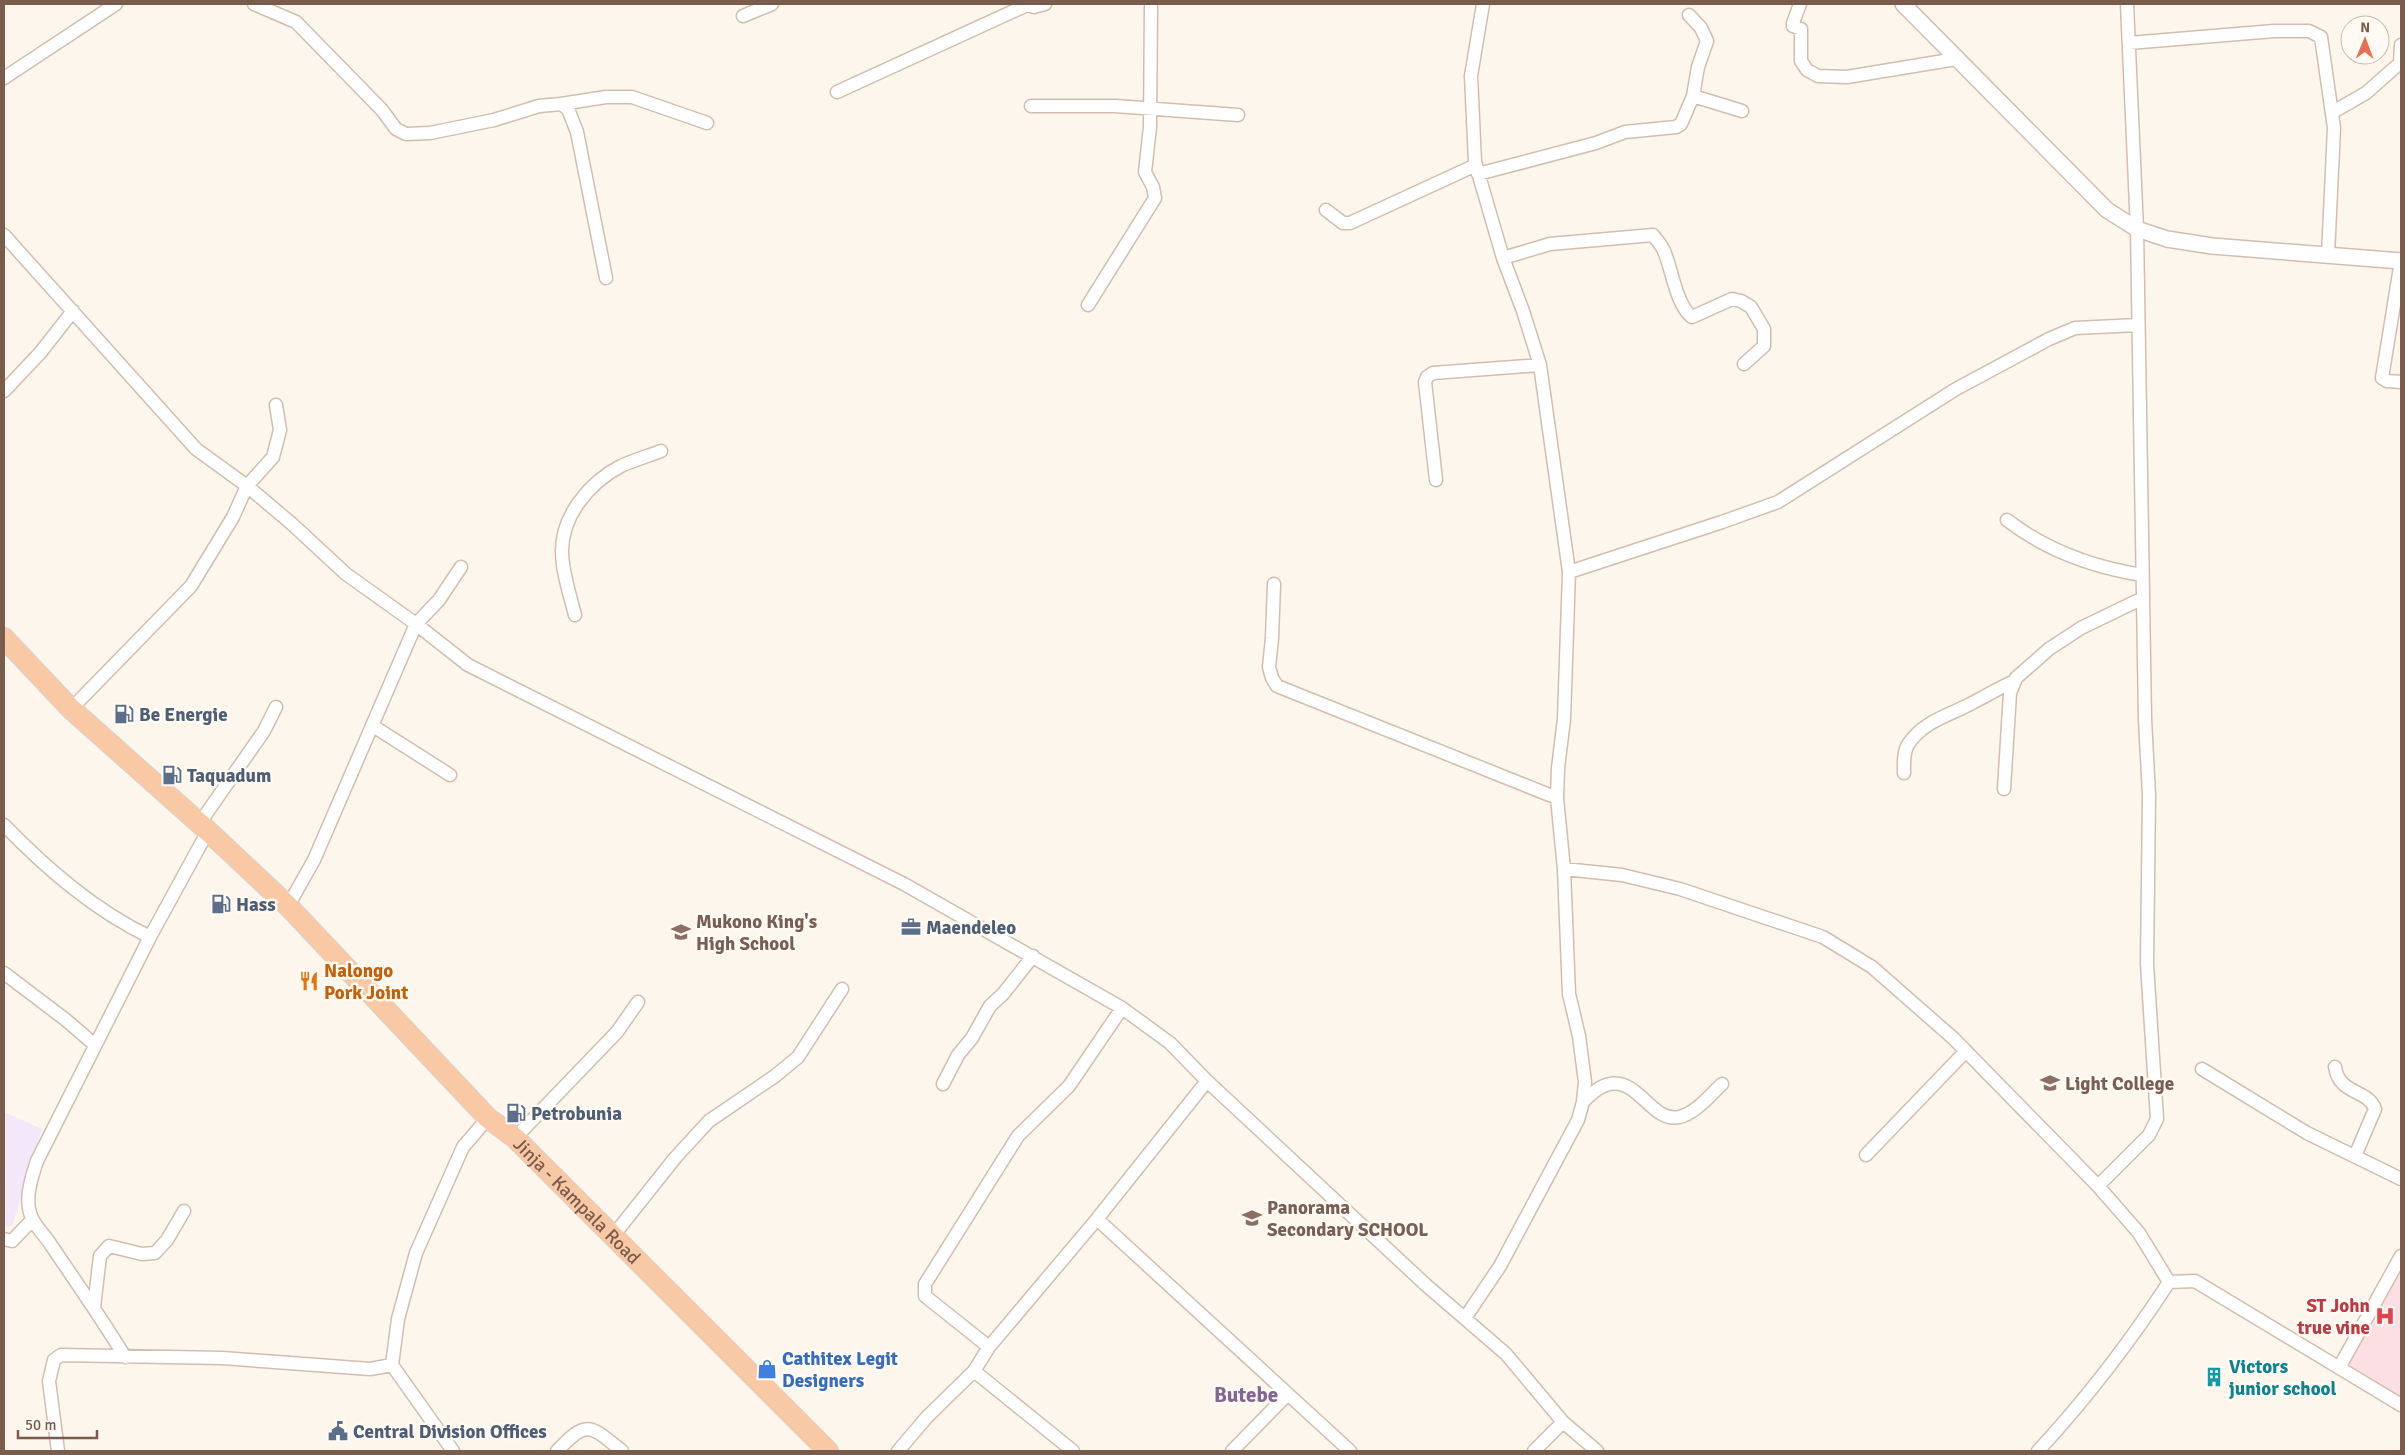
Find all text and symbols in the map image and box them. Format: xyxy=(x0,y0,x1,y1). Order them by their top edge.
north arrow xyxy=(2340,15,2390,65)
text: N xyxy=(2360,19,2370,36)
fuel station icon: Be Energie xyxy=(113,703,135,725)
place label: Be Energie xyxy=(139,703,228,727)
fuel station icon: Taquadum xyxy=(161,764,183,786)
place label: Taquadum xyxy=(187,764,271,788)
fuel station icon: Hass xyxy=(210,893,232,915)
place label: Hass xyxy=(236,893,276,917)
place label: Mukono King's High School xyxy=(696,910,817,956)
office icon: Maendeleo xyxy=(900,916,922,938)
place label: Maendeleo xyxy=(926,916,1016,940)
school or university icon: Mukono King's High School xyxy=(670,921,692,943)
place label: Nalongo Pork Joint xyxy=(324,959,408,1005)
restaurant icon: Nalongo Pork Joint xyxy=(298,970,320,992)
school or university icon: Light College xyxy=(2039,1072,2061,1094)
place label: Light College xyxy=(2065,1072,2174,1096)
fuel station icon: Petrobunia xyxy=(505,1102,527,1124)
place label: Petrobunia xyxy=(531,1102,622,1126)
street label: Jinja - Kampala Road xyxy=(508,1132,645,1270)
place label: Panorama Secondary SCHOOL xyxy=(1267,1196,1428,1242)
school or university icon: Panorama Secondary SCHOOL xyxy=(1241,1207,1263,1229)
place label: ST John true vine xyxy=(2296,1294,2370,1340)
hospital icon: ST John true vine xyxy=(2374,1305,2396,1327)
place label: Cathitex Legit Designers xyxy=(782,1347,898,1393)
place label: Victors junior school xyxy=(2229,1355,2336,1401)
shop icon: Cathitex Legit Designers xyxy=(756,1358,778,1380)
building icon: Victors junior school xyxy=(2203,1366,2225,1388)
district label: Butebe xyxy=(1214,1382,1278,1408)
scale bar xyxy=(18,1408,96,1440)
text: 50 m xyxy=(25,1416,56,1434)
public building icon: Central Division Offices xyxy=(327,1420,349,1442)
place label: Central Division Offices xyxy=(353,1420,547,1444)

